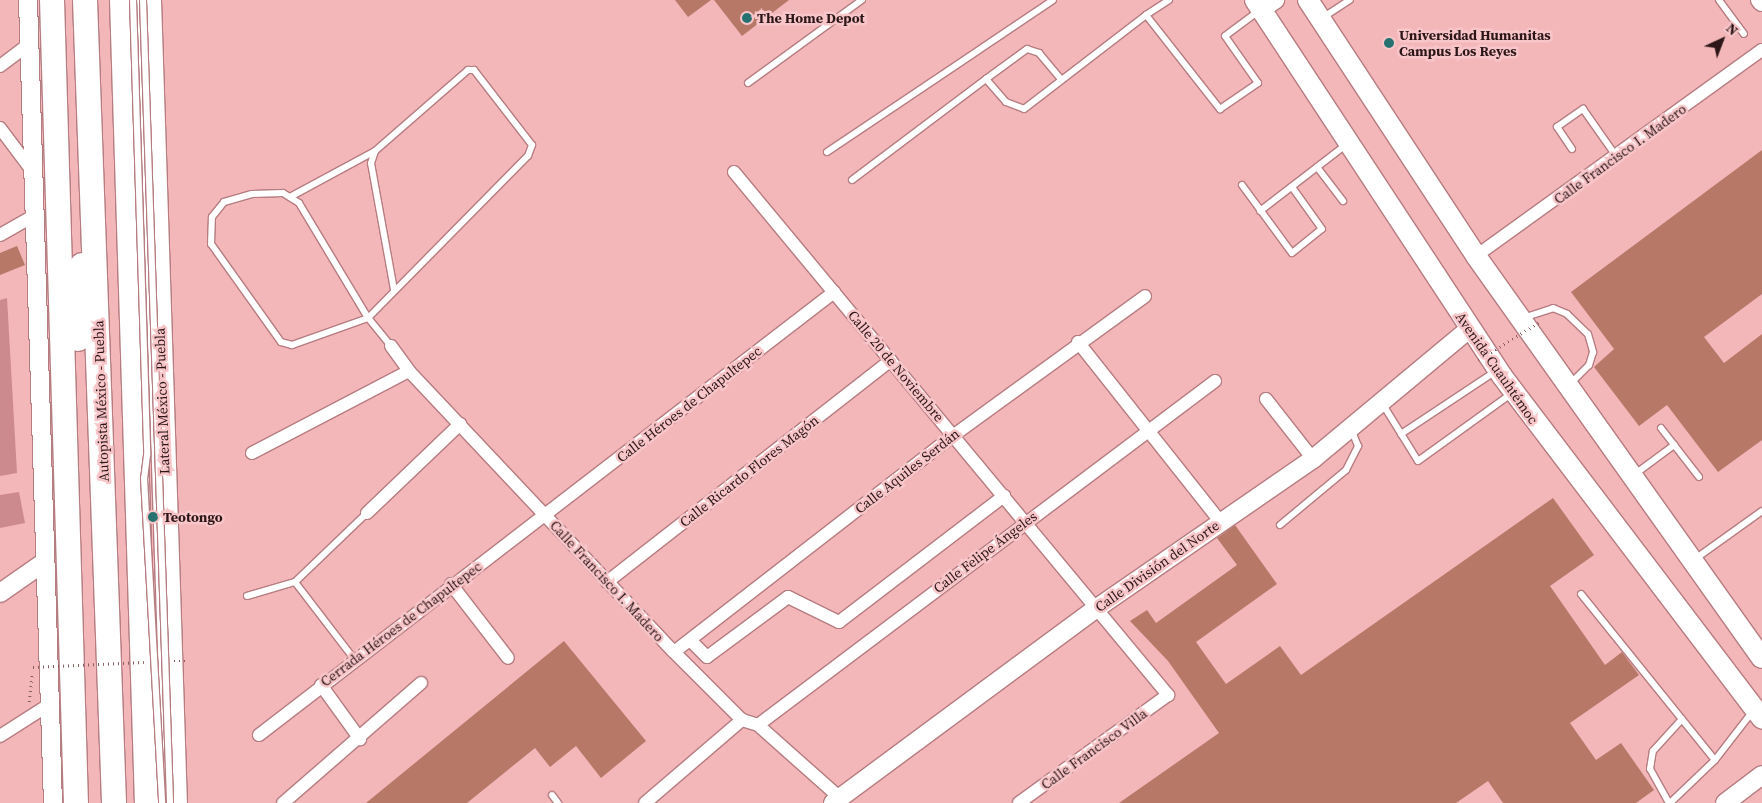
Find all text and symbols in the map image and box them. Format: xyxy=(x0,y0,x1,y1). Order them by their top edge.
place label: The Home Depot xyxy=(757,10,865,26)
marker: The Home Depot xyxy=(741,12,753,24)
north arrow xyxy=(1697,15,1747,65)
text: N xyxy=(1722,18,1743,40)
place label: Universidad Humanitas Campus Los Reyes xyxy=(1399,27,1551,59)
marker: Universidad Humanitas Campus Los Reyes xyxy=(1383,37,1395,49)
street label: Calle Francisco I. Madero xyxy=(1551,100,1689,208)
street label: Calle 20 de Noviembre xyxy=(845,307,947,425)
street label: Avenida Cuauhtémoc xyxy=(1452,309,1542,427)
street label: Autopista México - Puebla xyxy=(90,320,112,482)
street label: Lateral México - Puebla xyxy=(151,328,173,474)
street label: Calle Héroes de Chapultepec xyxy=(613,342,765,466)
street label: Calle Ricardo Flores Magón xyxy=(676,412,822,530)
street label: Calle Aquiles Serdán xyxy=(851,425,963,517)
street label: Calle Felipe Ángeles xyxy=(930,508,1040,596)
place label: Teotongo xyxy=(163,509,223,525)
marker: Teotongo xyxy=(147,511,159,523)
street label: Calle Francisco I. Madero xyxy=(547,517,667,645)
street label: Calle División del Norte xyxy=(1092,517,1222,615)
street label: Cerrada Héroes de Chapultepec xyxy=(317,558,485,690)
street label: Calle Francisco Villa xyxy=(1038,705,1150,793)

